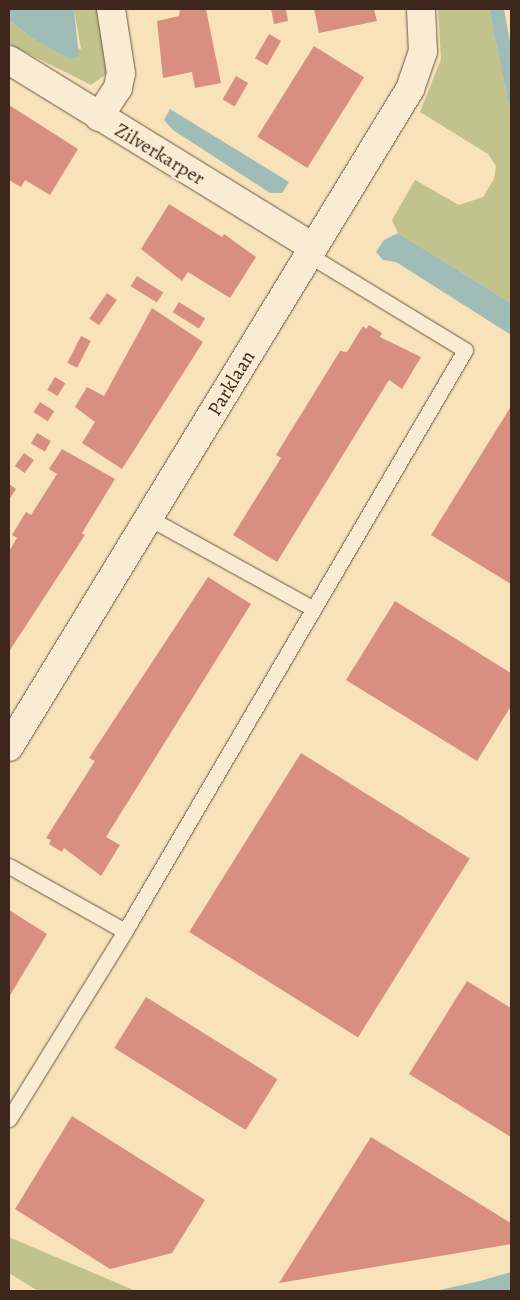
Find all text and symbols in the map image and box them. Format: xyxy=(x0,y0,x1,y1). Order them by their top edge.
street label: Zilverkarper xyxy=(111,118,209,190)
street label: Parklaan xyxy=(202,346,260,420)

